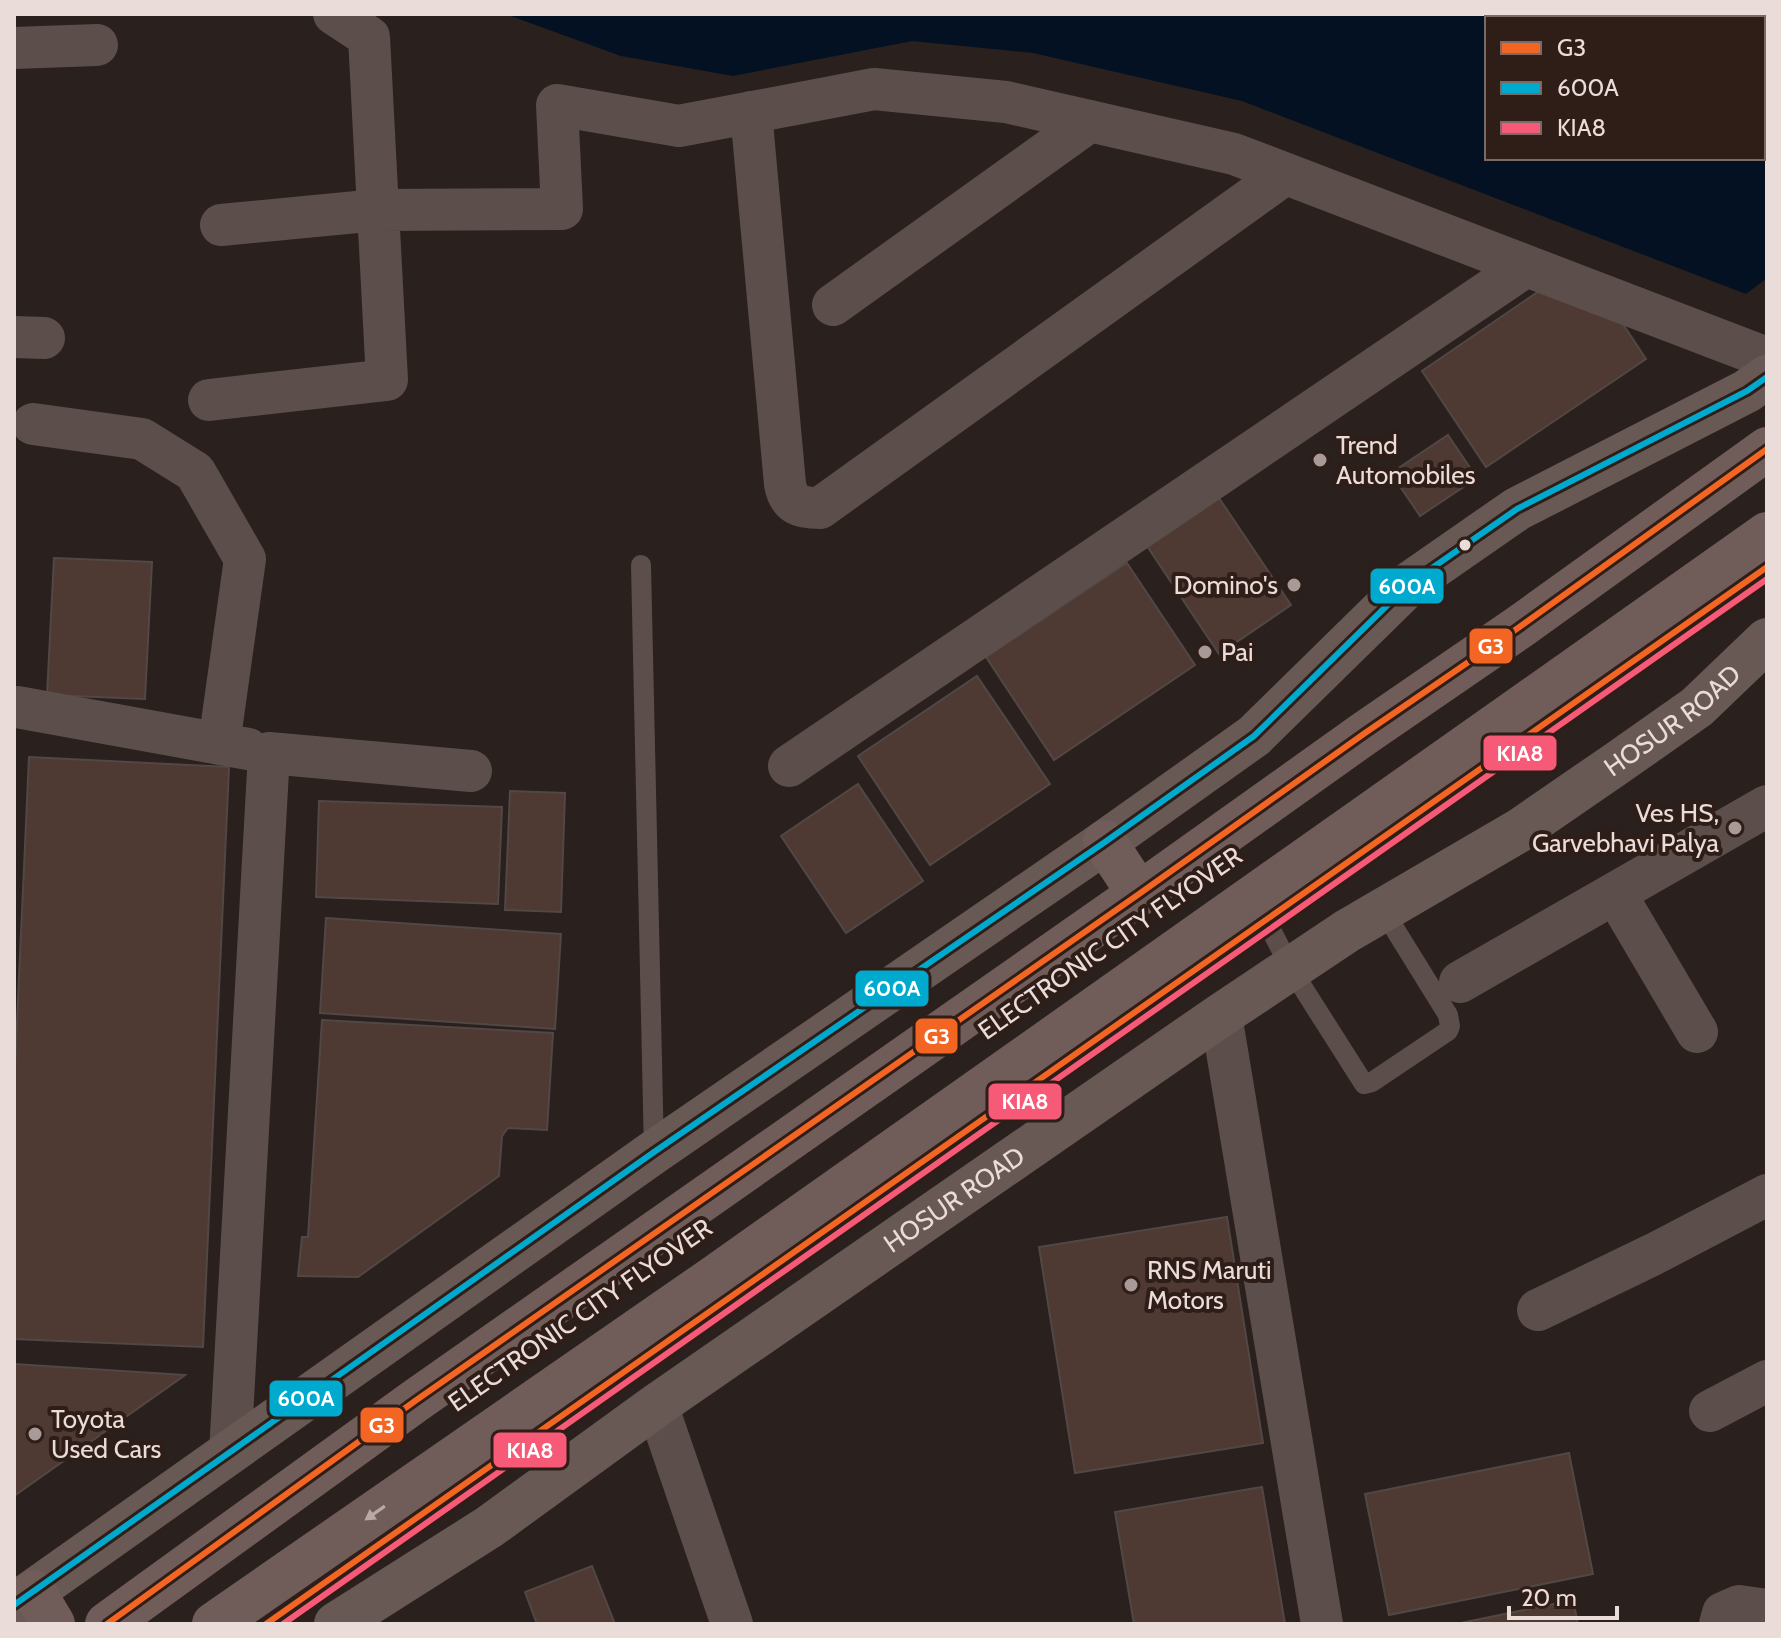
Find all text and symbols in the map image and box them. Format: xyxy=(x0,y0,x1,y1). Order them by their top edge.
legend xyxy=(1485,16,1765,160)
text: G3 xyxy=(1557,33,1586,62)
text: 600A xyxy=(1557,73,1619,102)
text: KIA8 xyxy=(1557,113,1606,142)
place label: Trend Automobiles xyxy=(1336,429,1476,491)
marker: Trend Automobiles xyxy=(1311,451,1329,469)
unlabelled marker xyxy=(1457,537,1473,553)
line badge: 600A xyxy=(1369,567,1445,605)
place label: Domino's xyxy=(1173,569,1278,601)
text: 600A xyxy=(1379,573,1436,600)
marker: Domino's xyxy=(1285,576,1303,594)
line badge: G3 xyxy=(1468,627,1514,665)
text: G3 xyxy=(1478,633,1504,660)
place label: Pai xyxy=(1221,636,1254,668)
marker: Pai xyxy=(1196,643,1214,661)
street label: HOSUR ROAD xyxy=(1598,658,1747,783)
line badge: KIA8 xyxy=(1482,734,1558,772)
text: KIA8 xyxy=(1496,740,1544,767)
place label: Ves HS, Garvebhavi Palya xyxy=(1532,797,1720,859)
marker: Ves HS, Garvebhavi Palya xyxy=(1726,819,1744,837)
street label: ELECTRONIC CITY FLYOVER xyxy=(972,839,1248,1046)
line badge: 600A xyxy=(854,969,930,1008)
text: 600A xyxy=(864,975,921,1002)
line badge: G3 xyxy=(914,1017,959,1055)
text: G3 xyxy=(924,1023,950,1050)
line badge: KIA8 xyxy=(987,1082,1063,1121)
text: KIA8 xyxy=(1001,1088,1049,1115)
street label: HOSUR ROAD xyxy=(877,1140,1031,1259)
street label: ELECTRONIC CITY FLYOVER xyxy=(442,1211,718,1418)
place label: RNS Maruti Motors xyxy=(1147,1254,1272,1316)
marker: RNS Maruti Motors xyxy=(1122,1276,1140,1294)
line badge: 600A xyxy=(268,1379,344,1418)
text: 600A xyxy=(278,1385,335,1412)
place label: Toyota Used Cars xyxy=(51,1403,162,1465)
line badge: G3 xyxy=(359,1406,405,1444)
text: G3 xyxy=(369,1412,395,1439)
marker: Toyota Used Cars xyxy=(26,1425,44,1443)
line badge: KIA8 xyxy=(492,1431,568,1469)
text: KIA8 xyxy=(506,1437,554,1464)
one-way arrow xyxy=(364,1505,385,1520)
scale bar xyxy=(1509,1570,1617,1620)
text: 20 m xyxy=(1521,1583,1577,1612)

